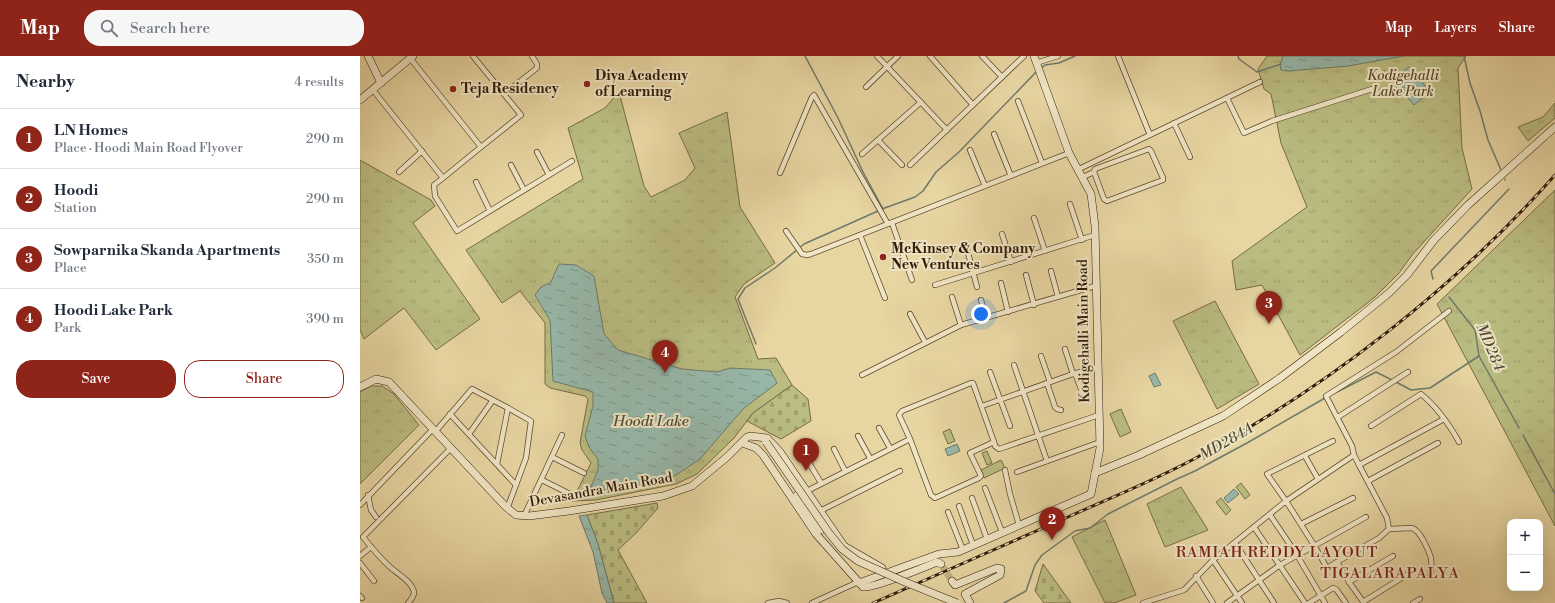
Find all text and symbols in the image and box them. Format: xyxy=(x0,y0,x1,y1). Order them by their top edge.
search box xyxy=(84,10,364,46)
text: Map xyxy=(20,16,60,40)
icon: search xyxy=(98,17,120,39)
text: Search here xyxy=(130,19,210,38)
text: Map xyxy=(1385,19,1412,37)
text: Layers xyxy=(1434,19,1477,37)
text: Share xyxy=(1499,19,1535,37)
place label: Diya Academy of Learning xyxy=(595,67,689,101)
park label: Kodigehalli Lake Park xyxy=(1367,67,1440,101)
text: Nearby xyxy=(16,71,75,93)
text: 4 results xyxy=(294,74,344,90)
marker: Diya Academy of Learning xyxy=(582,79,592,89)
place label: Teja Residency xyxy=(461,80,560,98)
marker: Teja Residency xyxy=(448,84,458,94)
text: LN Homes xyxy=(54,121,128,140)
text: 1 xyxy=(26,131,32,147)
text: 290 m xyxy=(306,131,344,147)
text: Place · Hoodi Main Road Flyover xyxy=(54,140,243,156)
text: Hoodi xyxy=(54,181,98,200)
text: 2 xyxy=(25,191,33,207)
text: 290 m xyxy=(306,191,344,207)
text: Station xyxy=(54,200,97,216)
place label: McKinsey & Company New Ventures xyxy=(891,240,1036,274)
text: Sowparnika Skanda Apartments xyxy=(54,241,280,260)
text: 3 xyxy=(25,251,33,267)
text: 350 m xyxy=(307,251,344,267)
marker: McKinsey & Company New Ventures xyxy=(878,252,888,262)
street label: Kodigehalli Main Road xyxy=(1074,259,1094,403)
text: Place xyxy=(54,260,86,276)
pin: 3 xyxy=(1256,291,1282,324)
text: Hoodi Lake Park xyxy=(54,301,173,320)
your location xyxy=(971,304,991,324)
text: 4 xyxy=(25,311,33,327)
text: 390 m xyxy=(306,311,344,327)
text: Park xyxy=(54,320,81,336)
water label: MD284 xyxy=(1471,320,1509,374)
pin: 4 xyxy=(652,340,678,373)
button: Save xyxy=(16,360,176,398)
button: Share xyxy=(184,360,344,398)
water label: Hoodi Lake xyxy=(612,412,689,431)
water label: MD284A xyxy=(1196,419,1256,465)
pin: 1 xyxy=(793,438,819,471)
street label: Devasandra Main Road xyxy=(528,469,674,511)
pin: 2 xyxy=(1039,507,1065,540)
map controls xyxy=(1507,519,1543,591)
button: + xyxy=(1507,519,1543,555)
district label: RAMIAH REDDY LAYOUT xyxy=(1176,543,1378,562)
button: − xyxy=(1507,555,1543,591)
district label: TIGALARAPALYA xyxy=(1320,564,1460,583)

